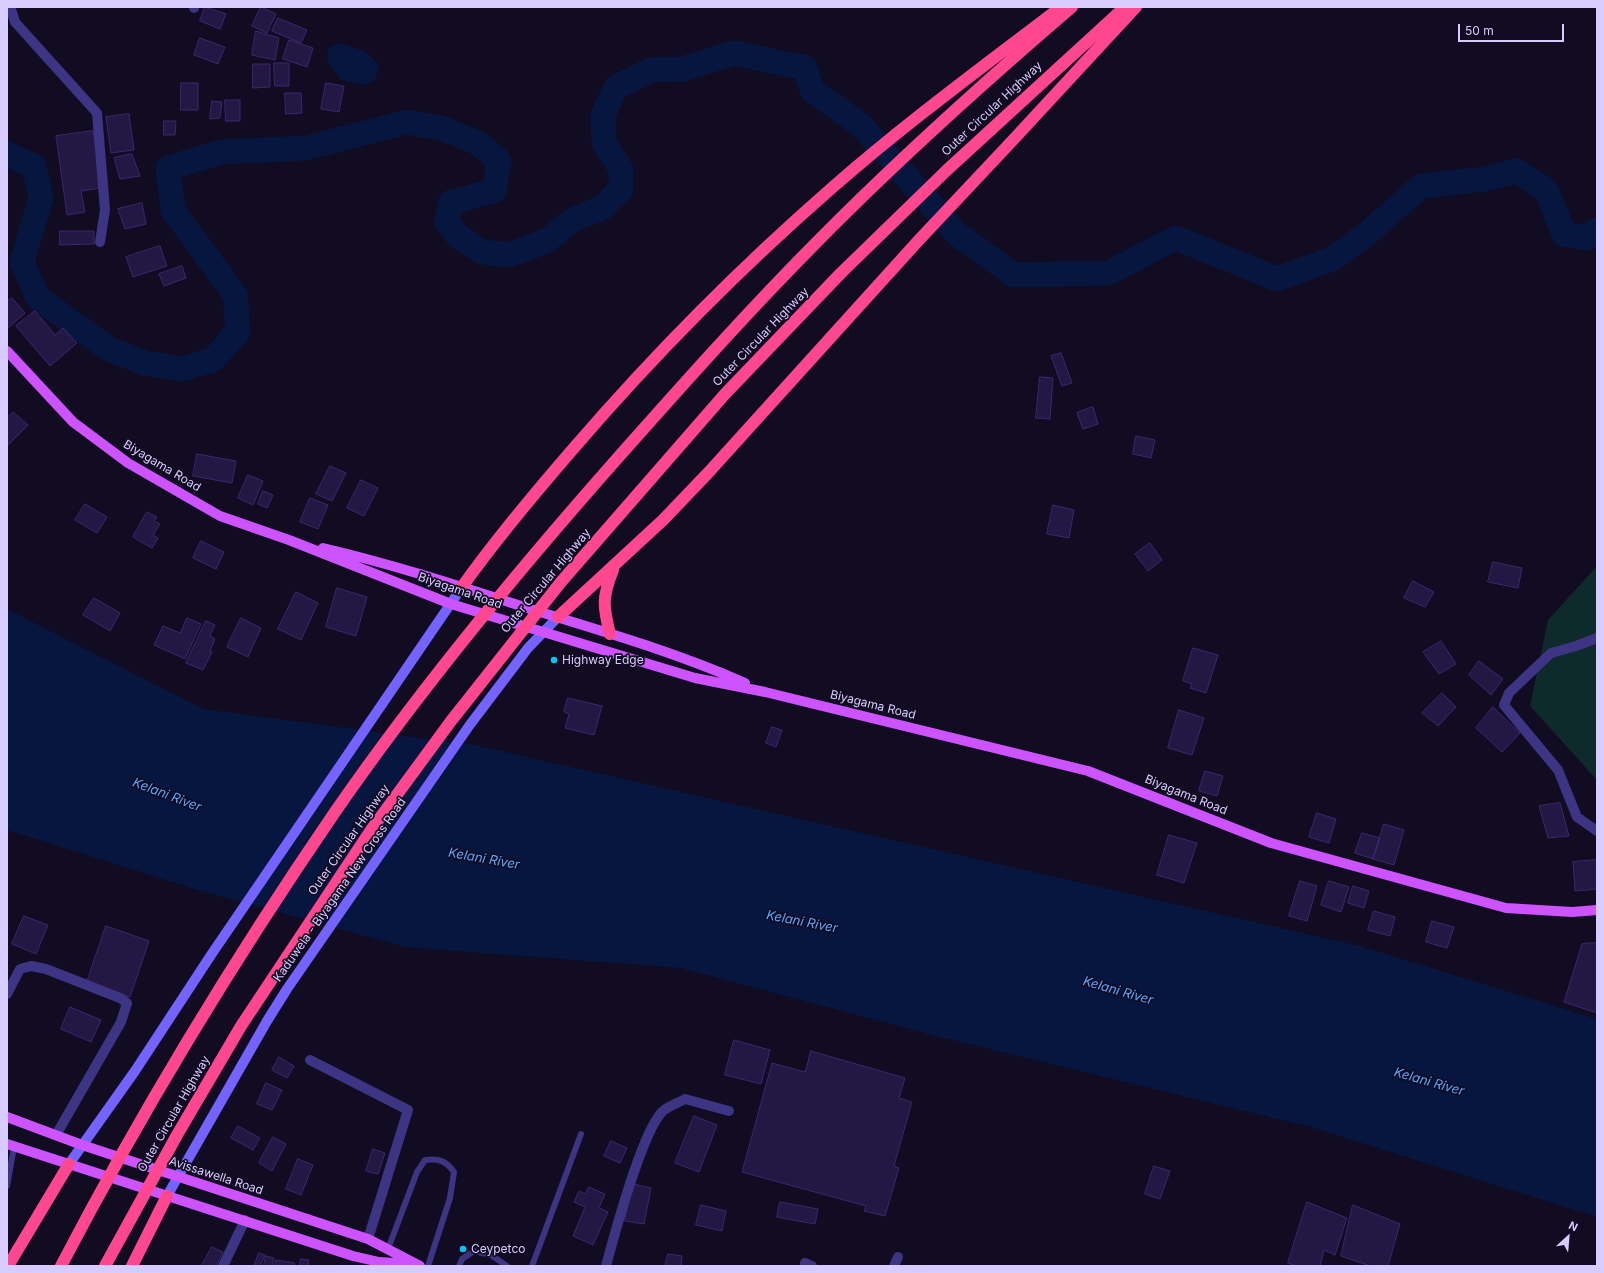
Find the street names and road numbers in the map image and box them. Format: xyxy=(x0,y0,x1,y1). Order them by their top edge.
street label: Outer Circular Highway xyxy=(939,59,1045,159)
street label: Outer Circular Highway xyxy=(710,285,812,389)
street label: Biyagama Road xyxy=(121,437,203,495)
street label: Outer Circular Highway xyxy=(498,526,594,636)
street label: Biyagama Road xyxy=(416,570,504,612)
street label: Biyagama Road xyxy=(829,687,917,723)
street label: Biyagama Road xyxy=(1143,772,1229,818)
street label: Outer Circular Highway xyxy=(305,782,393,898)
street label: Kaduwela - Biyagama New Cross Road xyxy=(271,795,409,985)
street label: Outer Circular Highway xyxy=(135,1053,213,1175)
street label: Avissawella Road xyxy=(167,1154,265,1198)

